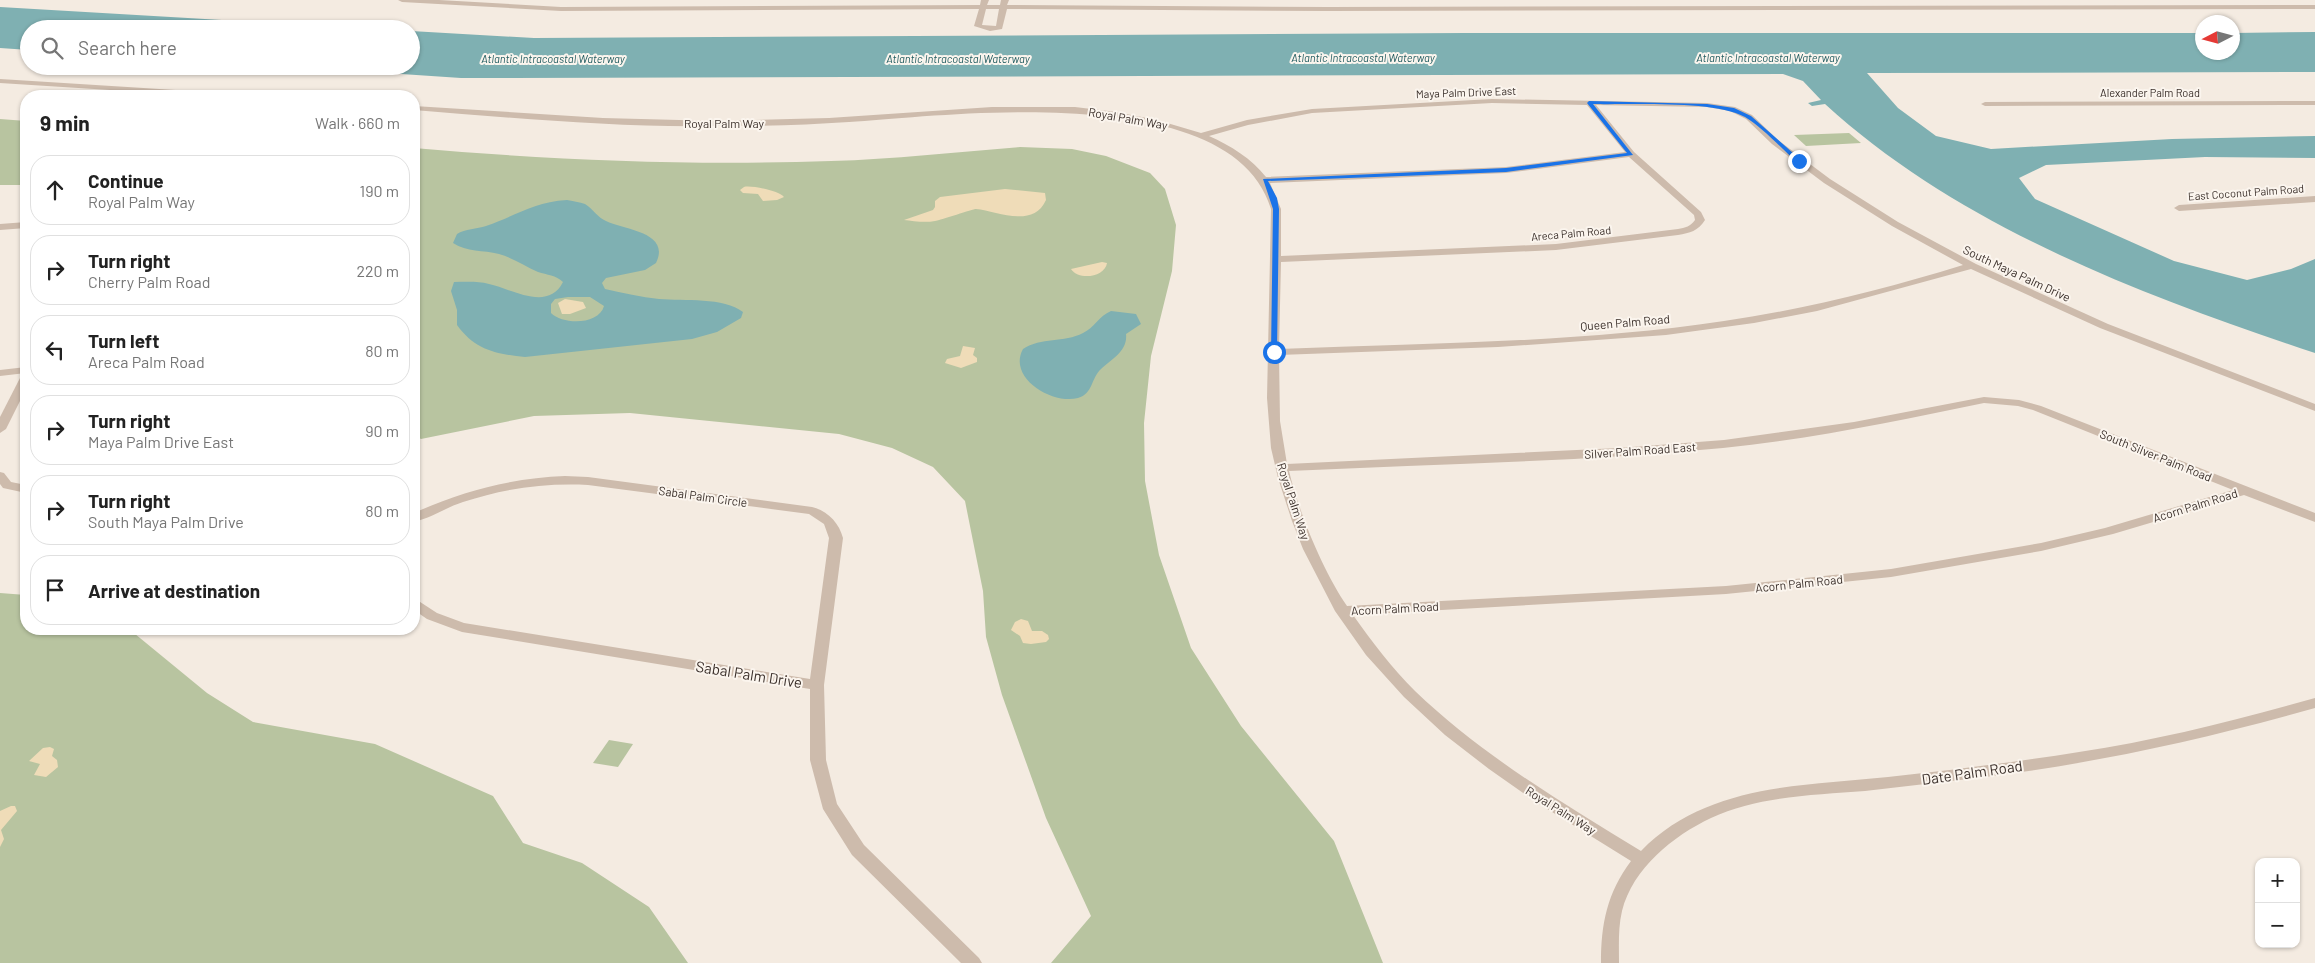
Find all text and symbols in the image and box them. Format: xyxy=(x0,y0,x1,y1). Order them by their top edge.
north arrow xyxy=(2195,15,2240,60)
search box xyxy=(20,20,420,75)
icon: search xyxy=(38,34,66,62)
text: Search here xyxy=(78,36,177,59)
water label: Atlantic Intracoastal Waterway xyxy=(1291,51,1436,64)
water label: Atlantic Intracoastal Waterway xyxy=(1696,51,1841,64)
water label: Atlantic Intracoastal Waterway xyxy=(481,52,626,65)
water label: Atlantic Intracoastal Waterway xyxy=(886,52,1031,65)
street label: Maya Palm Drive East xyxy=(1416,84,1516,100)
street label: Alexander Palm Road xyxy=(2100,86,2200,99)
street label: Royal Palm Way xyxy=(1087,104,1169,132)
text: 9 min xyxy=(40,110,90,135)
text: Walk · 660 m xyxy=(315,113,400,132)
street label: Royal Palm Way xyxy=(684,116,765,130)
route end xyxy=(1788,150,1811,173)
text: Continue xyxy=(88,169,164,192)
icon: ahead xyxy=(41,176,69,204)
text: 190 m xyxy=(360,181,399,200)
street label: East Coconut Palm Road xyxy=(2187,181,2305,203)
text: Royal Palm Way xyxy=(88,192,195,211)
street label: Areca Palm Road xyxy=(1530,223,1612,243)
street label: South Maya Palm Drive xyxy=(1961,242,2073,304)
text: Turn right xyxy=(88,249,170,272)
icon: right xyxy=(41,256,69,284)
text: 220 m xyxy=(356,261,399,280)
text: Cherry Palm Road xyxy=(88,272,211,291)
street label: Queen Palm Road xyxy=(1580,311,1670,333)
text: Turn left xyxy=(88,329,159,352)
icon: left xyxy=(41,336,69,364)
text: 80 m xyxy=(365,341,399,360)
route start xyxy=(1263,341,1286,364)
text: Areca Palm Road xyxy=(88,352,205,371)
text: Turn right xyxy=(88,409,170,432)
icon: right xyxy=(41,416,69,444)
text: 90 m xyxy=(365,421,399,440)
street label: South Silver Palm Road xyxy=(2098,426,2214,484)
text: Maya Palm Drive East xyxy=(88,432,234,451)
street label: Silver Palm Road East xyxy=(1584,439,1696,461)
street label: Royal Palm Way xyxy=(1275,461,1313,542)
street label: Sabal Palm Circle xyxy=(658,483,748,509)
street label: Acorn Palm Road xyxy=(2151,485,2239,525)
text: Turn right xyxy=(88,489,170,512)
icon: right xyxy=(41,496,69,524)
text: 80 m xyxy=(365,501,399,520)
text: South Maya Palm Drive xyxy=(88,512,244,531)
street label: Acorn Palm Road xyxy=(1755,571,1843,595)
icon: arrive xyxy=(41,576,69,604)
text: Arrive at destination xyxy=(88,579,260,602)
street label: Acorn Palm Road xyxy=(1351,599,1439,617)
street label: Sabal Palm Drive xyxy=(695,657,803,691)
street label: Date Palm Road xyxy=(1920,756,2024,788)
street label: Royal Palm Way xyxy=(1523,783,1599,837)
map controls xyxy=(2255,858,2300,948)
button: + xyxy=(2255,858,2300,903)
button: − xyxy=(2255,903,2300,948)

